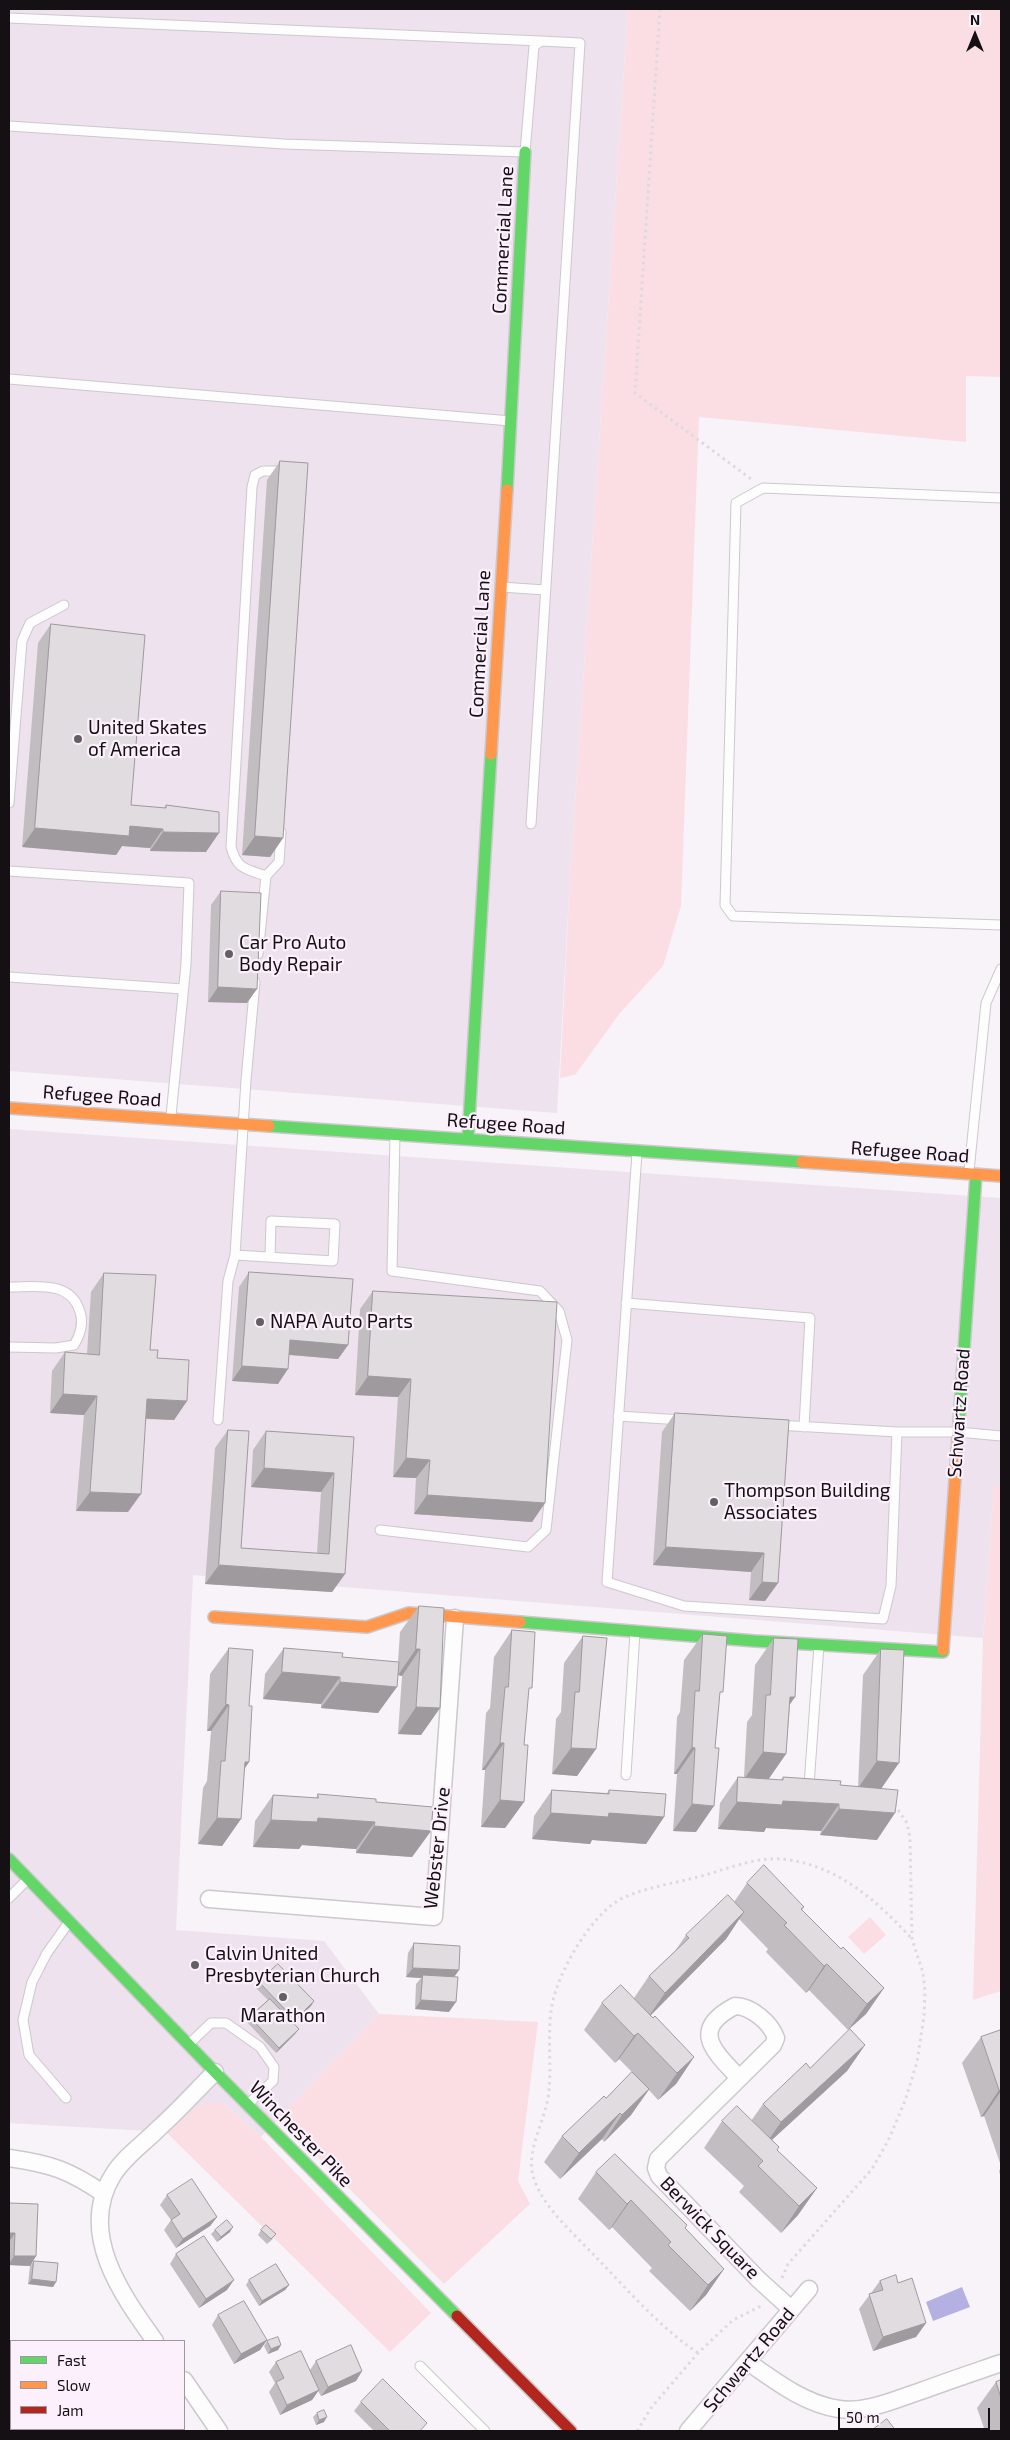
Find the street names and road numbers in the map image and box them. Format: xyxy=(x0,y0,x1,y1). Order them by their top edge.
street label: Commercial Lane xyxy=(488,165,518,315)
street label: Commercial Lane xyxy=(465,569,495,719)
street label: Refugee Road xyxy=(42,1080,162,1112)
street label: Refugee Road xyxy=(446,1108,566,1140)
street label: Refugee Road xyxy=(850,1136,970,1168)
street label: Schwartz Road xyxy=(943,1348,975,1478)
street label: Webster Drive xyxy=(419,1786,455,1910)
street label: Winchester Pike xyxy=(245,2076,357,2192)
street label: Berwick Square xyxy=(655,2172,765,2284)
street label: Schwartz Road xyxy=(699,2303,799,2417)

